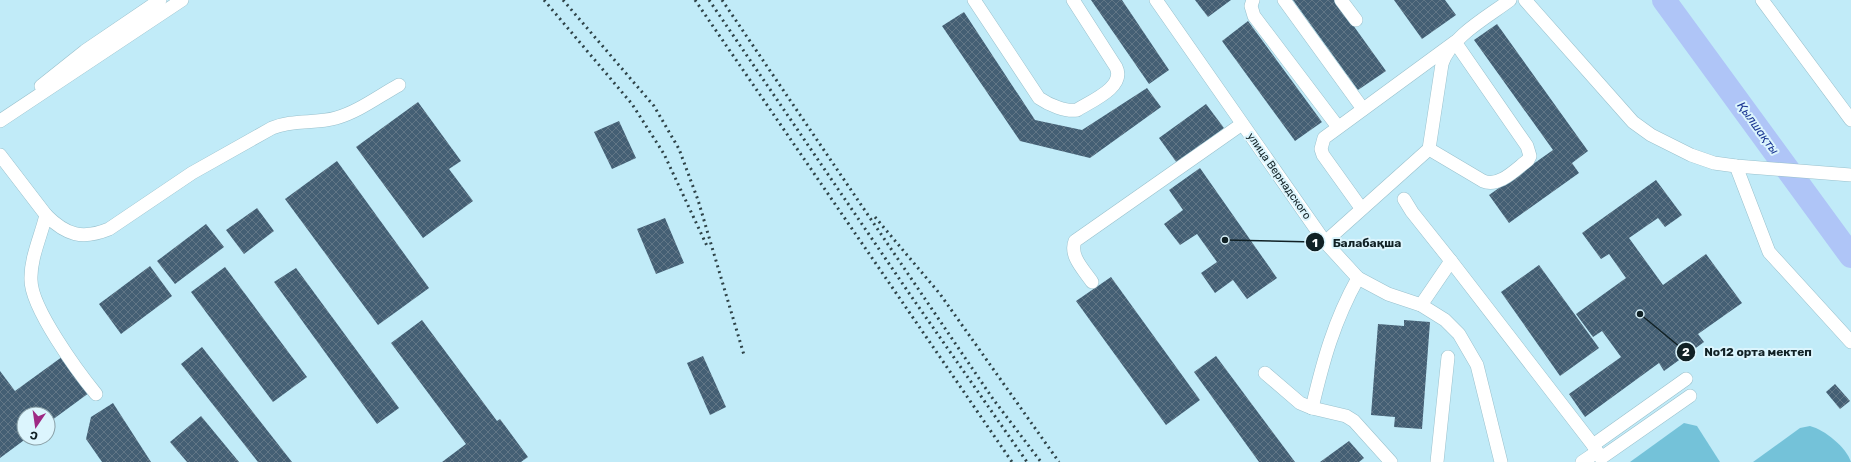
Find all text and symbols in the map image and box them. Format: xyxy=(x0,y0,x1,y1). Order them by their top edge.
water label: Қылшақты xyxy=(1734,99,1782,157)
street label: улица Вернадского xyxy=(1244,130,1314,222)
callout: Балабақша xyxy=(1305,230,1410,254)
text: 1 xyxy=(1312,236,1318,250)
text: Балабақша xyxy=(1333,236,1401,250)
callout: No12 орта мектеп xyxy=(1676,340,1819,364)
text: 2 xyxy=(1682,345,1690,359)
text: No12 орта мектеп xyxy=(1704,345,1812,359)
north arrow xyxy=(16,406,56,446)
text: С xyxy=(28,428,39,442)

